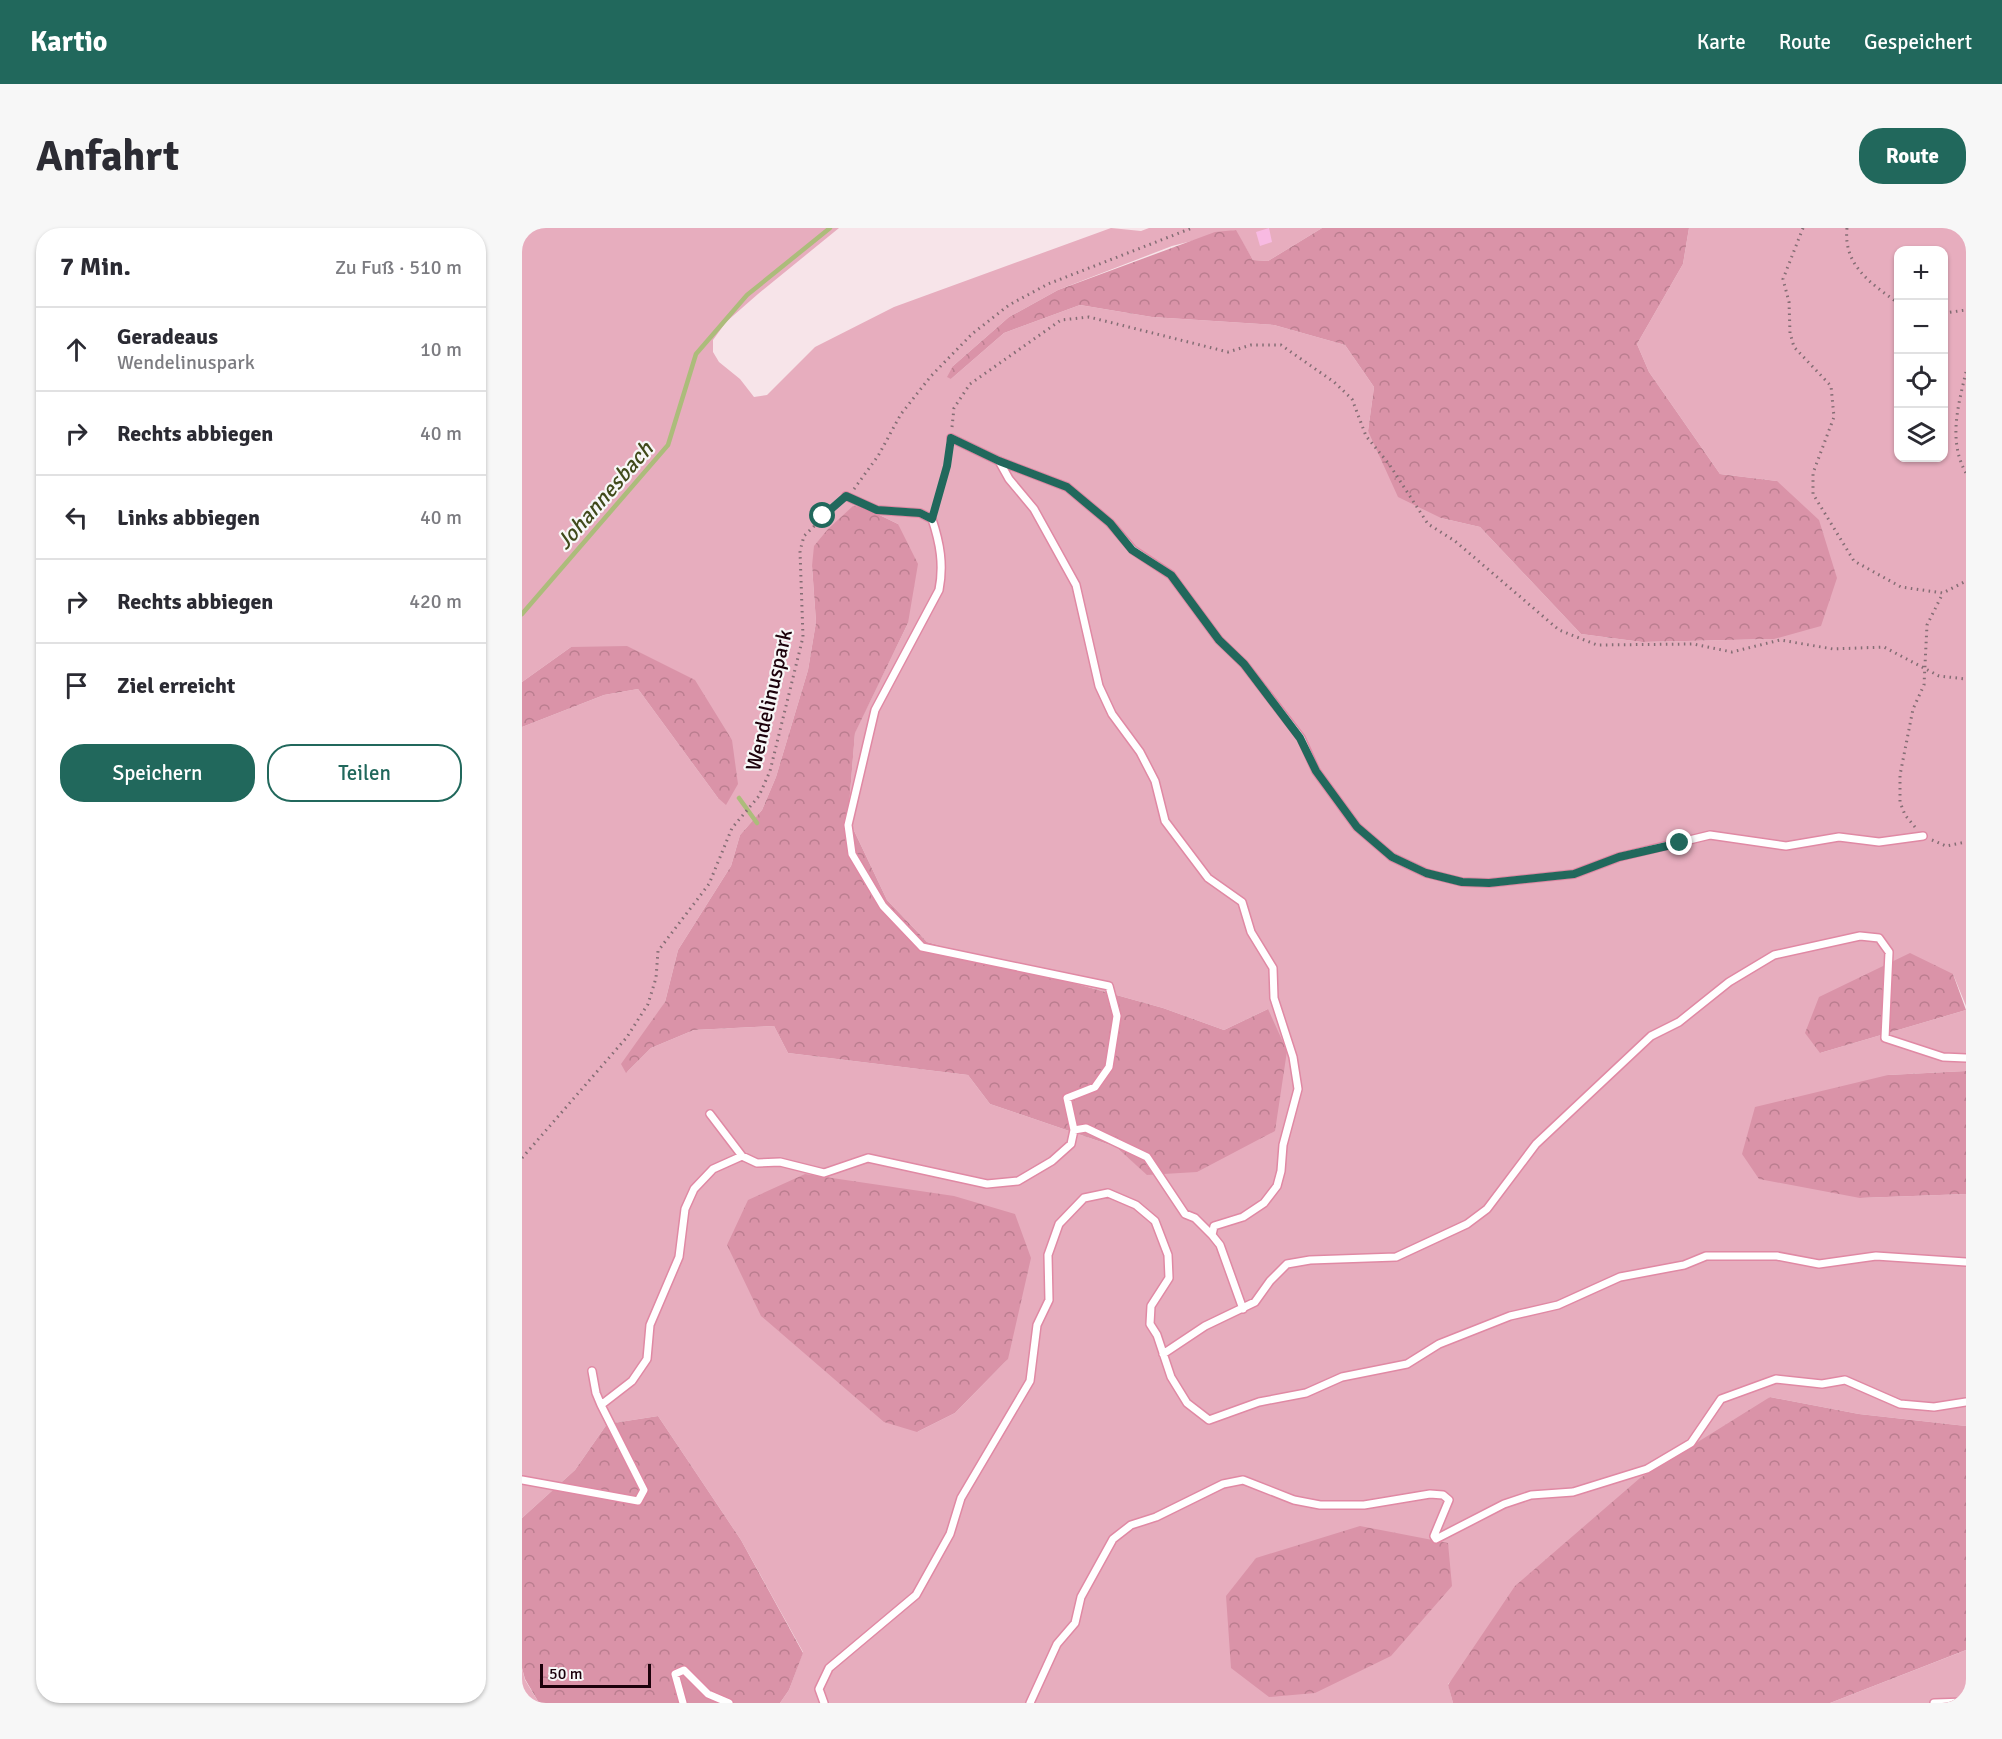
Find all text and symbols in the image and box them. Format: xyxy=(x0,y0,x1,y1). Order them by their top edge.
text: Kartio xyxy=(30,25,107,59)
text: Karte xyxy=(1697,29,1746,55)
text: Route xyxy=(1779,29,1831,55)
text: Gespeichert xyxy=(1864,29,1972,55)
button: Route xyxy=(1859,128,1966,184)
text: Anfahrt xyxy=(36,131,179,182)
map controls xyxy=(1894,246,1948,462)
button: + xyxy=(1894,246,1948,300)
text: 7 Min. xyxy=(60,251,131,283)
text: Zu Fuß · 510 m xyxy=(335,255,462,280)
button: − xyxy=(1894,300,1948,354)
text: Geradeaus xyxy=(117,323,218,350)
icon: ahead xyxy=(60,333,93,366)
text: 10 m xyxy=(420,337,462,362)
text: Wendelinuspark xyxy=(117,350,255,375)
button: locate xyxy=(1894,354,1948,408)
button: layers xyxy=(1894,408,1948,462)
icon: right xyxy=(60,417,93,450)
text: Rechts abbiegen xyxy=(117,420,273,447)
text: 40 m xyxy=(420,421,462,446)
water label: Johannesbach xyxy=(550,435,659,555)
icon: left xyxy=(60,501,93,534)
route start xyxy=(809,502,835,528)
text: Links abbiegen xyxy=(117,504,260,531)
text: 40 m xyxy=(420,505,462,530)
icon: right xyxy=(60,585,93,618)
text: Rechts abbiegen xyxy=(117,588,273,615)
text: 420 m xyxy=(409,589,462,614)
street label: Wendelinuspark xyxy=(740,626,798,773)
icon: arrive xyxy=(60,669,93,702)
text: Ziel erreicht xyxy=(117,672,235,699)
button: Speichern xyxy=(60,744,255,802)
button: Teilen xyxy=(267,744,462,802)
route end xyxy=(1666,829,1692,855)
scale bar xyxy=(540,1661,651,1688)
text: 50 m xyxy=(549,1664,583,1684)

